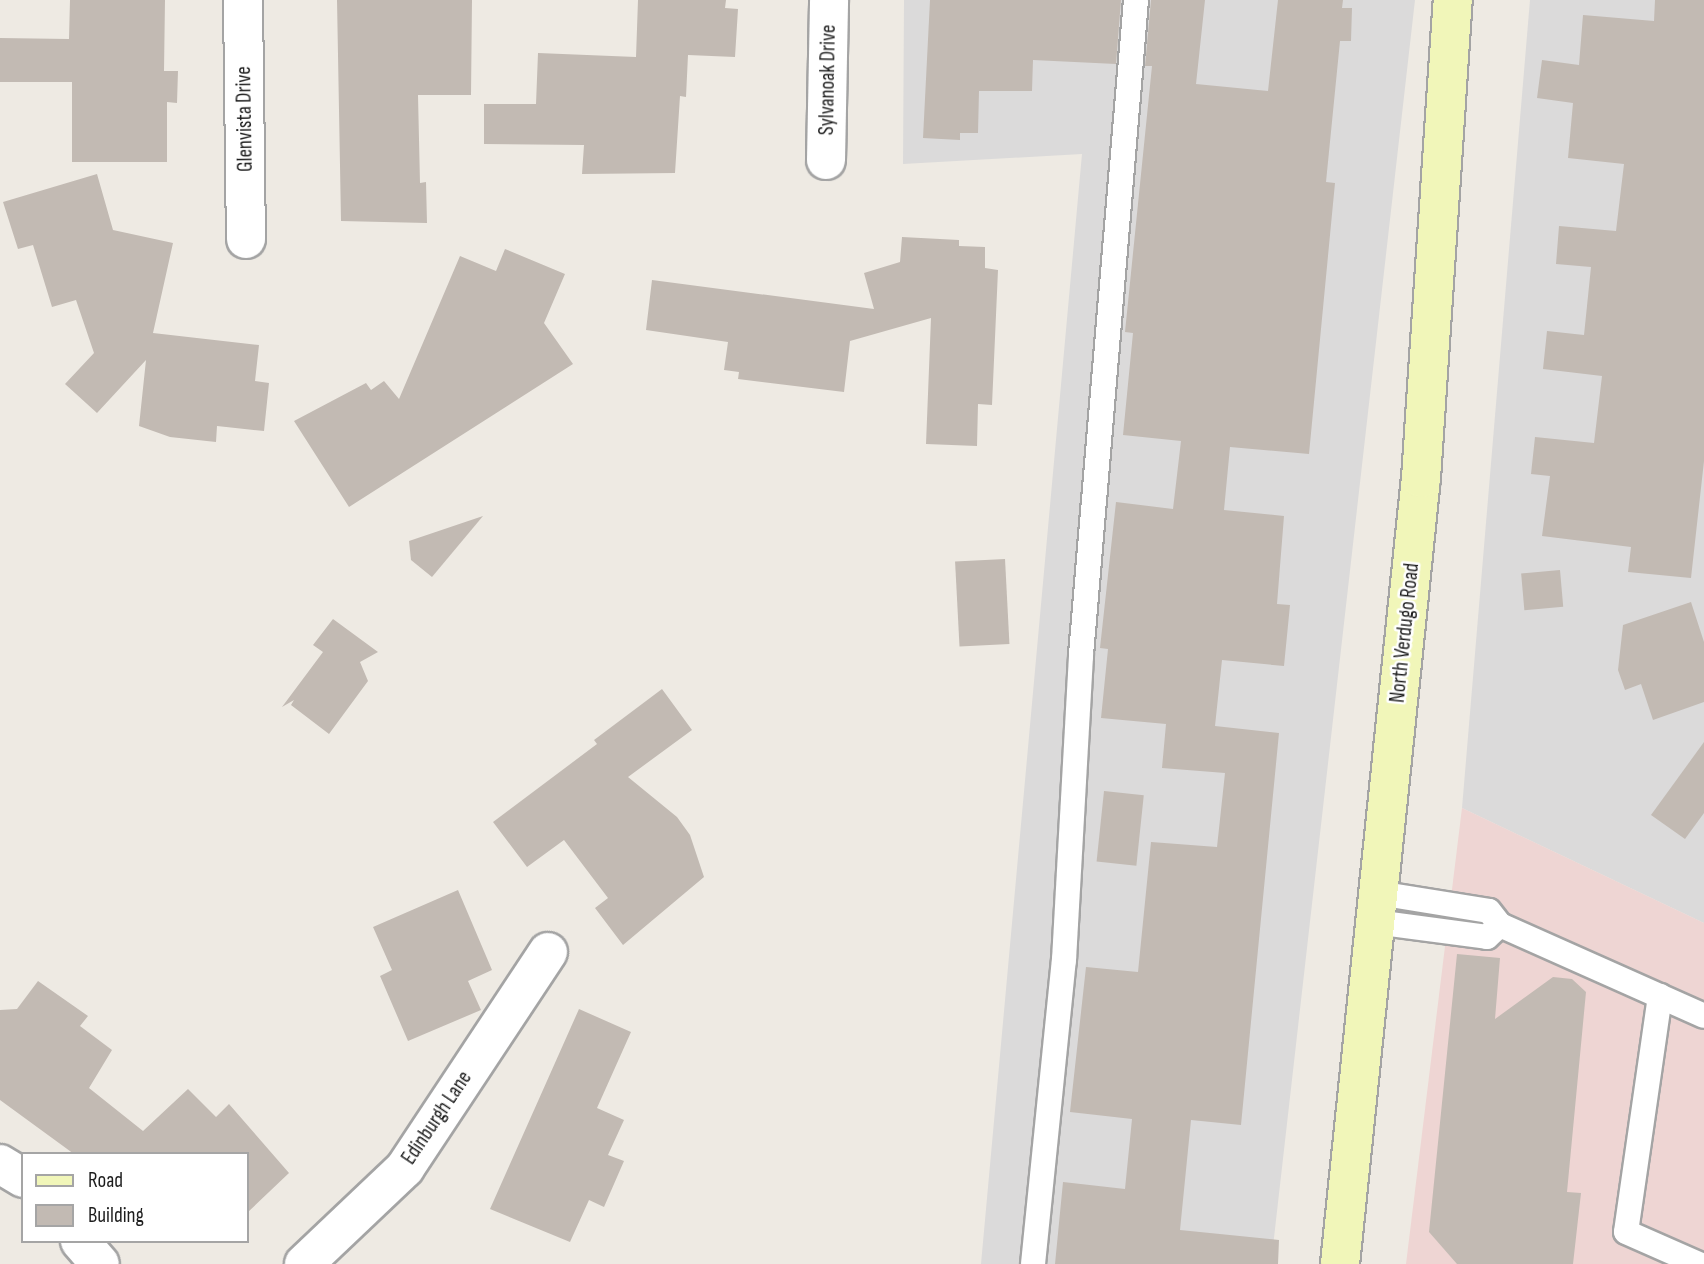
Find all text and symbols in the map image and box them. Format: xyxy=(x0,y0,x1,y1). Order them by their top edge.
street label: Sylvanoak Drive xyxy=(814,24,842,136)
street label: Glenvista Drive xyxy=(231,66,259,172)
street label: North Verdugo Road xyxy=(1385,562,1425,704)
street label: Edinburgh Lane xyxy=(397,1067,477,1169)
legend xyxy=(21,1152,248,1243)
text: Road xyxy=(88,1168,123,1193)
text: Building xyxy=(88,1203,144,1228)

